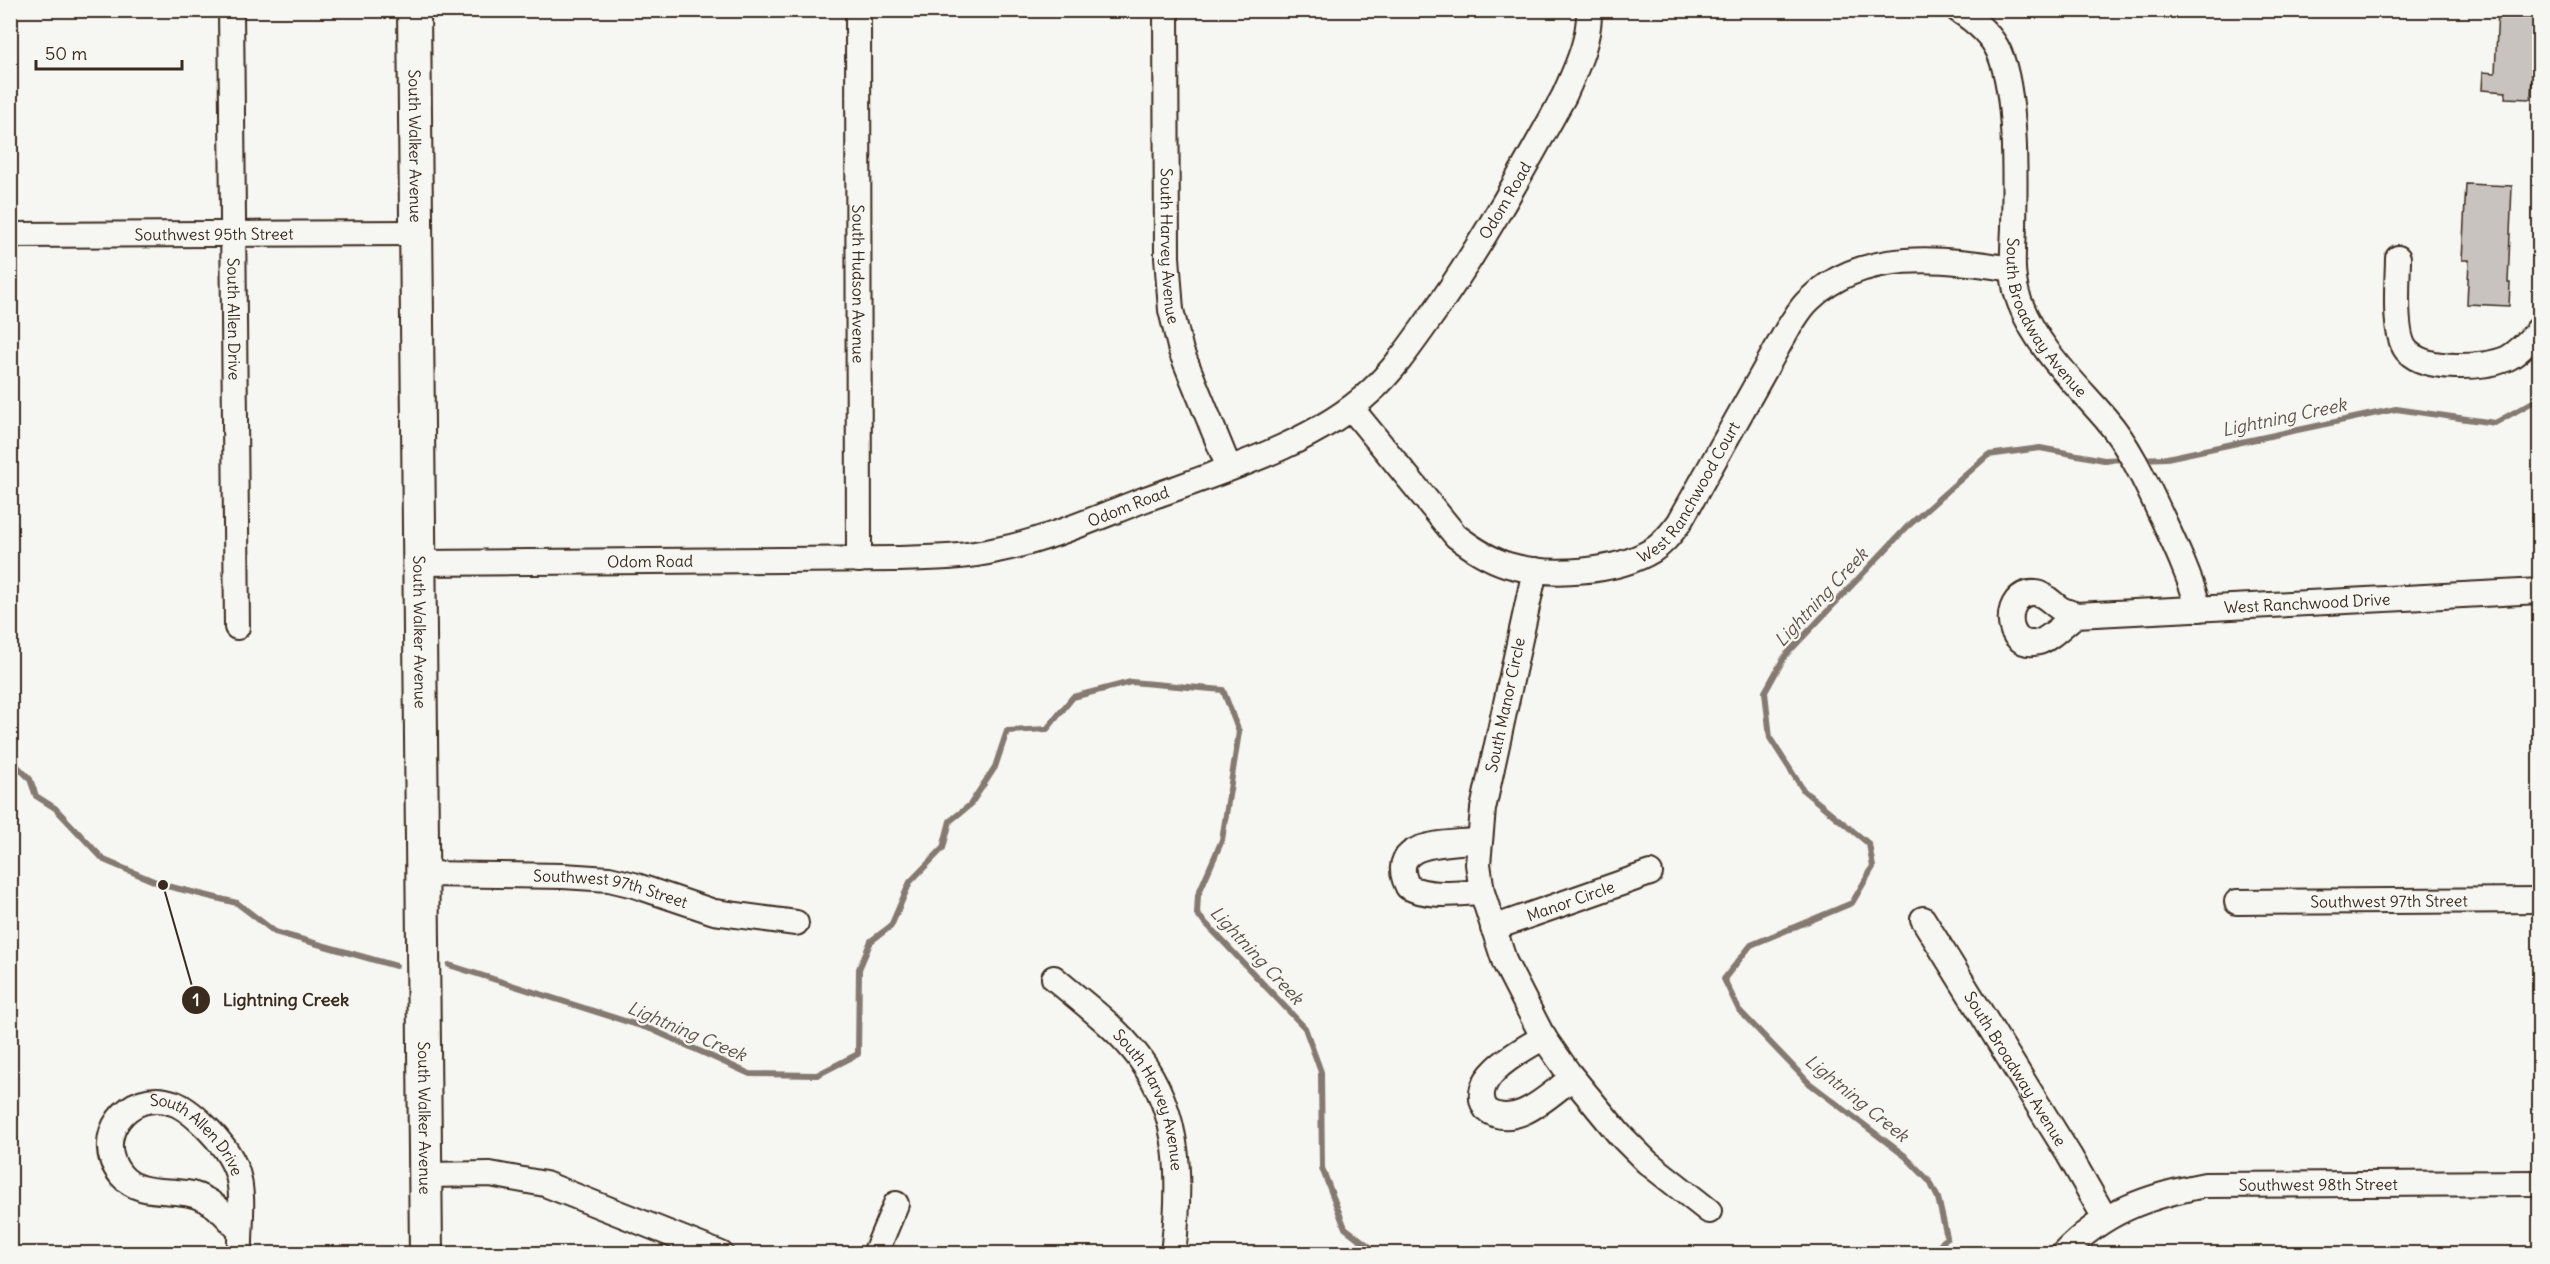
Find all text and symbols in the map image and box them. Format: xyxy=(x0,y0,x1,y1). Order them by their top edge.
scale bar xyxy=(36,33,182,71)
text: 50 m xyxy=(45,42,87,65)
street label: South Walker Avenue xyxy=(405,69,426,223)
street label: Odom Road xyxy=(1474,158,1535,243)
street label: South Harvey Avenue xyxy=(1157,168,1184,326)
street label: South Hudson Avenue xyxy=(848,205,869,363)
street label: Southwest 95th Street xyxy=(134,224,294,244)
street label: South Broadway Avenue xyxy=(2003,237,2091,401)
street label: South Allen Drive xyxy=(223,258,245,380)
water label: Lightning Creek xyxy=(2220,392,2350,441)
street label: West Ranchwood Court xyxy=(1634,417,1744,567)
street label: Odom Road xyxy=(1084,481,1172,531)
water label: Lightning Creek xyxy=(1769,542,1874,651)
street label: Odom Road xyxy=(607,551,693,571)
street label: South Walker Avenue xyxy=(409,555,431,709)
street label: West Ranchwood Drive xyxy=(2223,589,2391,617)
street label: South Manor Circle xyxy=(1481,636,1529,774)
street label: Southwest 97th Street xyxy=(533,866,691,913)
street label: Manor Circle xyxy=(1524,876,1617,925)
street label: Southwest 97th Street xyxy=(2310,890,2469,912)
water label: Lightning Creek xyxy=(1205,901,1310,1010)
callout: Lightning Creek xyxy=(181,982,361,1018)
text: 1 xyxy=(192,988,200,1011)
text: Lightning Creek xyxy=(223,988,349,1011)
street label: South Broadway Avenue xyxy=(1960,988,2071,1150)
water label: Lightning Creek xyxy=(624,996,751,1067)
street label: South Harvey Avenue xyxy=(1109,1025,1187,1171)
street label: South Walker Avenue xyxy=(414,1041,435,1195)
water label: Lightning Creek xyxy=(1801,1049,1915,1148)
street label: South Allen Drive xyxy=(149,1090,247,1178)
street label: Southwest 98th Street xyxy=(2239,1174,2398,1195)

